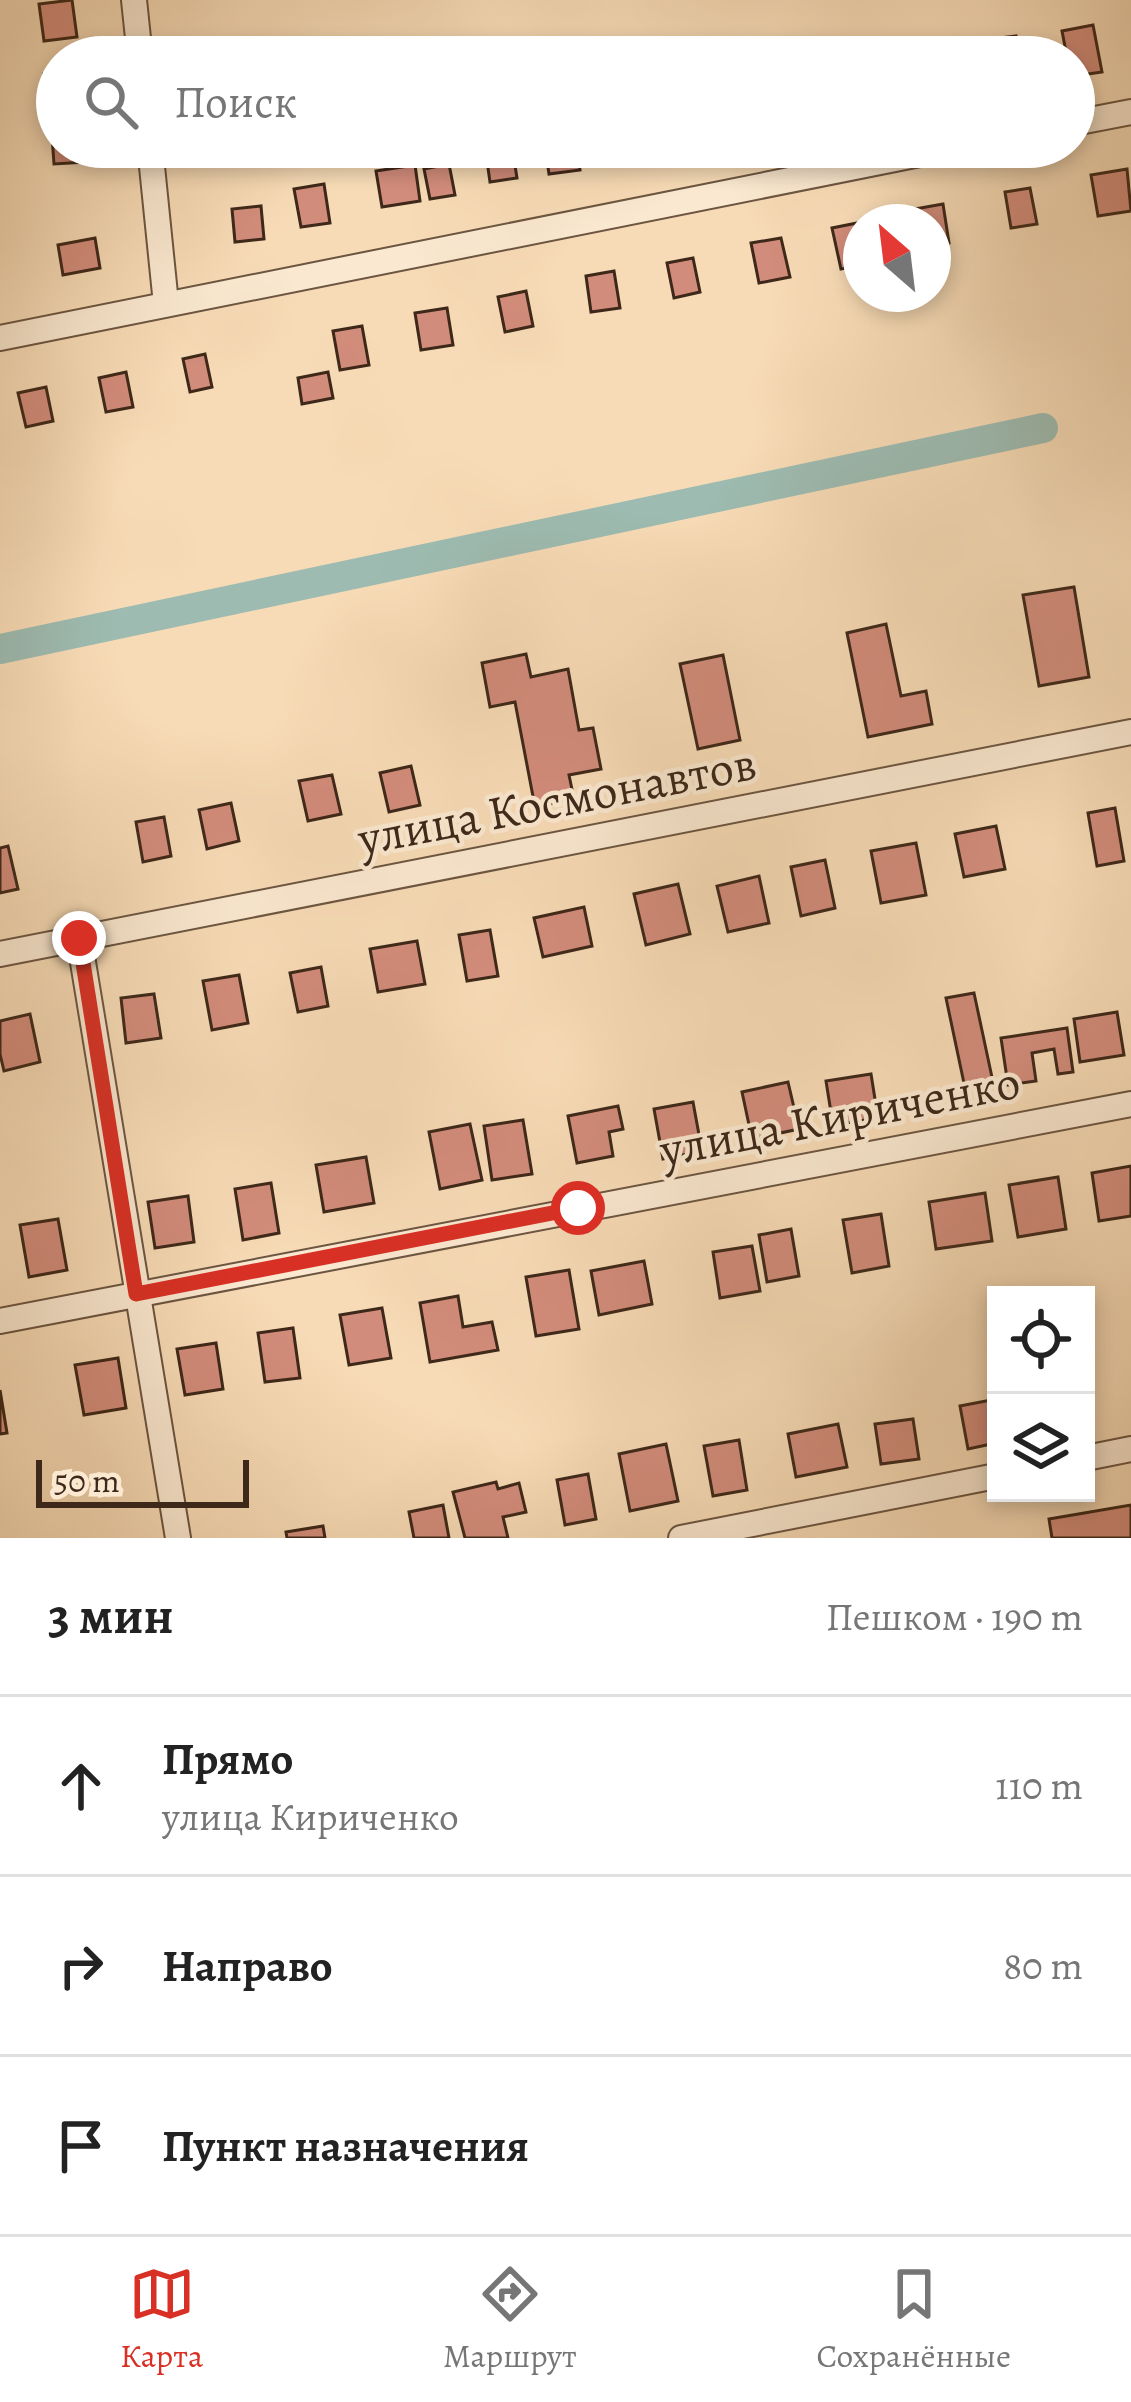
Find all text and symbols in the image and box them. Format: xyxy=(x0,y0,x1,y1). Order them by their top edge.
search box xyxy=(36,36,1095,168)
icon: search xyxy=(78,69,144,135)
text: Поиск xyxy=(174,71,297,133)
north arrow xyxy=(843,204,951,312)
street label: улица Космонавтов xyxy=(351,730,762,872)
route end xyxy=(52,911,106,965)
street label: улица Кириченко xyxy=(653,1049,1026,1183)
route start xyxy=(551,1181,605,1235)
map controls xyxy=(987,1286,1095,1502)
button: locate xyxy=(987,1286,1095,1394)
button: layers xyxy=(987,1394,1095,1502)
scale bar xyxy=(36,1454,249,1507)
text: 50 m xyxy=(54,1458,120,1503)
text: 3 мин xyxy=(48,1581,174,1651)
text: Пешком · 190 m xyxy=(826,1590,1083,1643)
text: Прямо xyxy=(162,1728,293,1790)
icon: ahead xyxy=(48,1753,114,1819)
text: 110 m xyxy=(995,1759,1083,1812)
text: улица Кириченко xyxy=(162,1790,459,1843)
icon: right xyxy=(48,1933,114,1999)
text: Направо xyxy=(162,1935,333,1997)
text: 80 m xyxy=(1003,1939,1083,1992)
icon: arrive xyxy=(48,2113,114,2179)
text: Пункт назначения xyxy=(162,2115,529,2177)
tab: Карта xyxy=(120,2261,203,2378)
tab: Маршрут xyxy=(443,2261,577,2378)
tab: Сохранённые xyxy=(816,2261,1011,2378)

